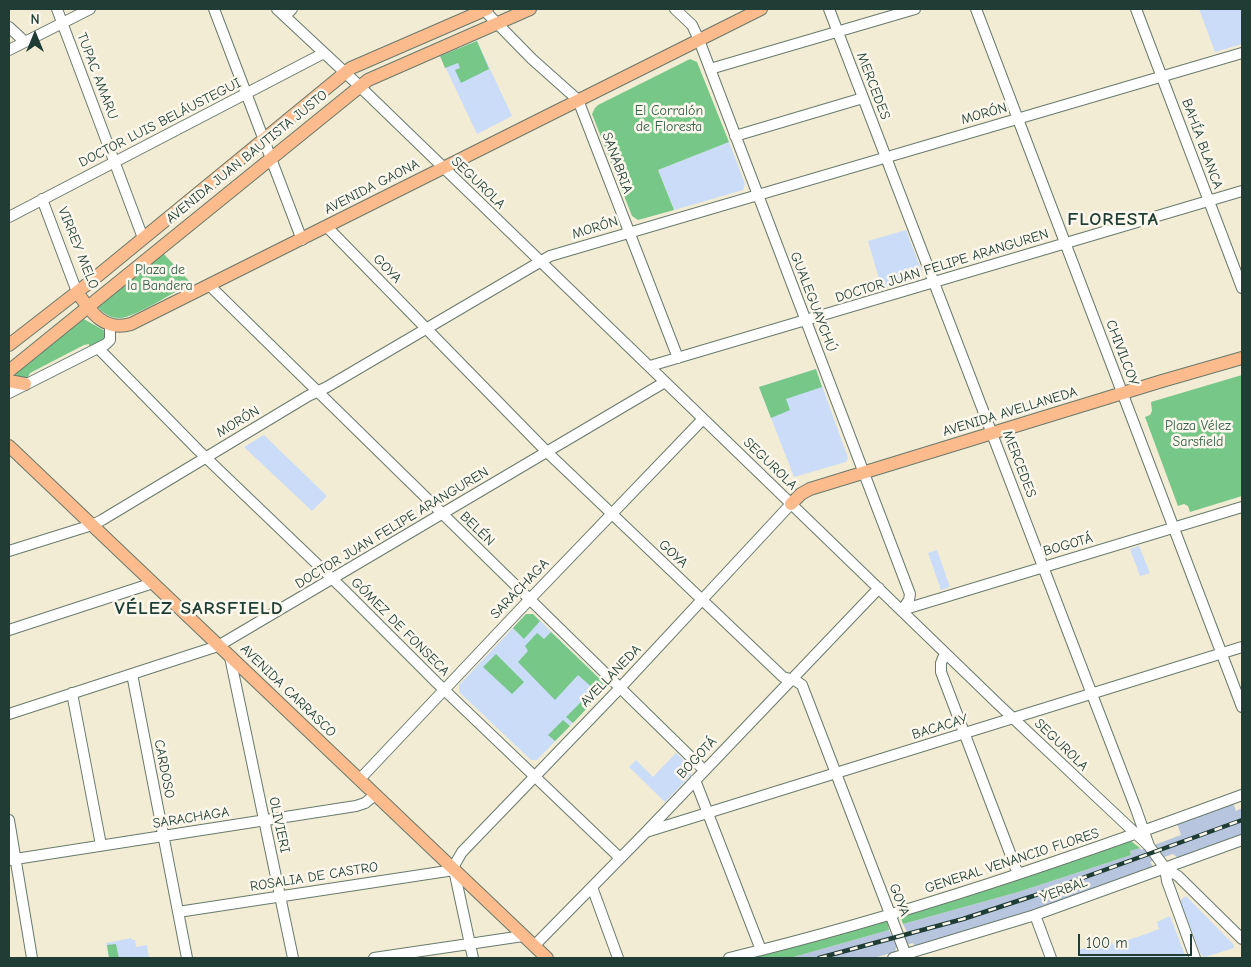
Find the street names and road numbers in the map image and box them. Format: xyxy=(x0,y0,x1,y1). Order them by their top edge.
street label: TUPAC AMARU xyxy=(73,30,121,122)
street label: MERCEDES xyxy=(853,50,893,122)
street label: DOCTOR LUIS BELÁUSTEGUI xyxy=(76,75,244,171)
street label: AVENIDA JUAN BAUTISTA JUSTO xyxy=(163,87,331,227)
street label: BAHÍA BLANCA xyxy=(1178,96,1226,192)
street label: MORÓN xyxy=(959,99,1009,129)
street label: SANABRIA xyxy=(598,130,636,196)
street label: SEGUROLA xyxy=(448,153,508,213)
street label: AVENIDA GAONA xyxy=(322,156,422,218)
street label: VIRREY MELO xyxy=(54,205,102,291)
street label: MORÓN xyxy=(570,213,620,243)
street label: DOCTOR JUAN FELIPE ARANGUREN xyxy=(833,225,1051,307)
street label: GUALEGUAYCHÚ xyxy=(786,250,840,354)
street label: GOYA xyxy=(369,251,405,287)
street label: CHIVILCOY xyxy=(1102,318,1142,388)
street label: AVENIDA AVELLANEDA xyxy=(941,384,1079,440)
street label: MORÓN xyxy=(213,403,263,441)
street label: MERCEDES xyxy=(999,428,1039,500)
street label: SEGUROLA xyxy=(740,434,800,494)
street label: DOCTOR JUAN FELIPE ARANGUREN xyxy=(292,464,492,592)
street label: BELÉN xyxy=(456,508,498,550)
street label: BOGOTÁ xyxy=(1041,530,1095,560)
street label: GOYA xyxy=(655,536,691,572)
street label: SARACHAGA xyxy=(487,555,553,623)
street label: GÓMEZ DE FONSECA xyxy=(347,574,453,680)
street label: AVENIDA CARRASCO xyxy=(237,641,339,741)
street label: AVELLANEDA xyxy=(577,641,645,711)
street label: BACACAY xyxy=(910,711,970,743)
street label: SEGUROLA xyxy=(1031,715,1091,775)
street label: BOGOTÁ xyxy=(674,734,720,782)
street label: CARDOSO xyxy=(150,738,178,800)
street label: OLIVIERI xyxy=(265,795,293,855)
street label: SARACHAGA xyxy=(152,804,230,832)
street label: GENERAL VENANCIO FLORES xyxy=(923,825,1101,897)
street label: ROSALIA DE CASTRO xyxy=(249,859,379,895)
street label: YERBAL xyxy=(1038,874,1090,906)
street label: GOYA xyxy=(885,881,913,919)

